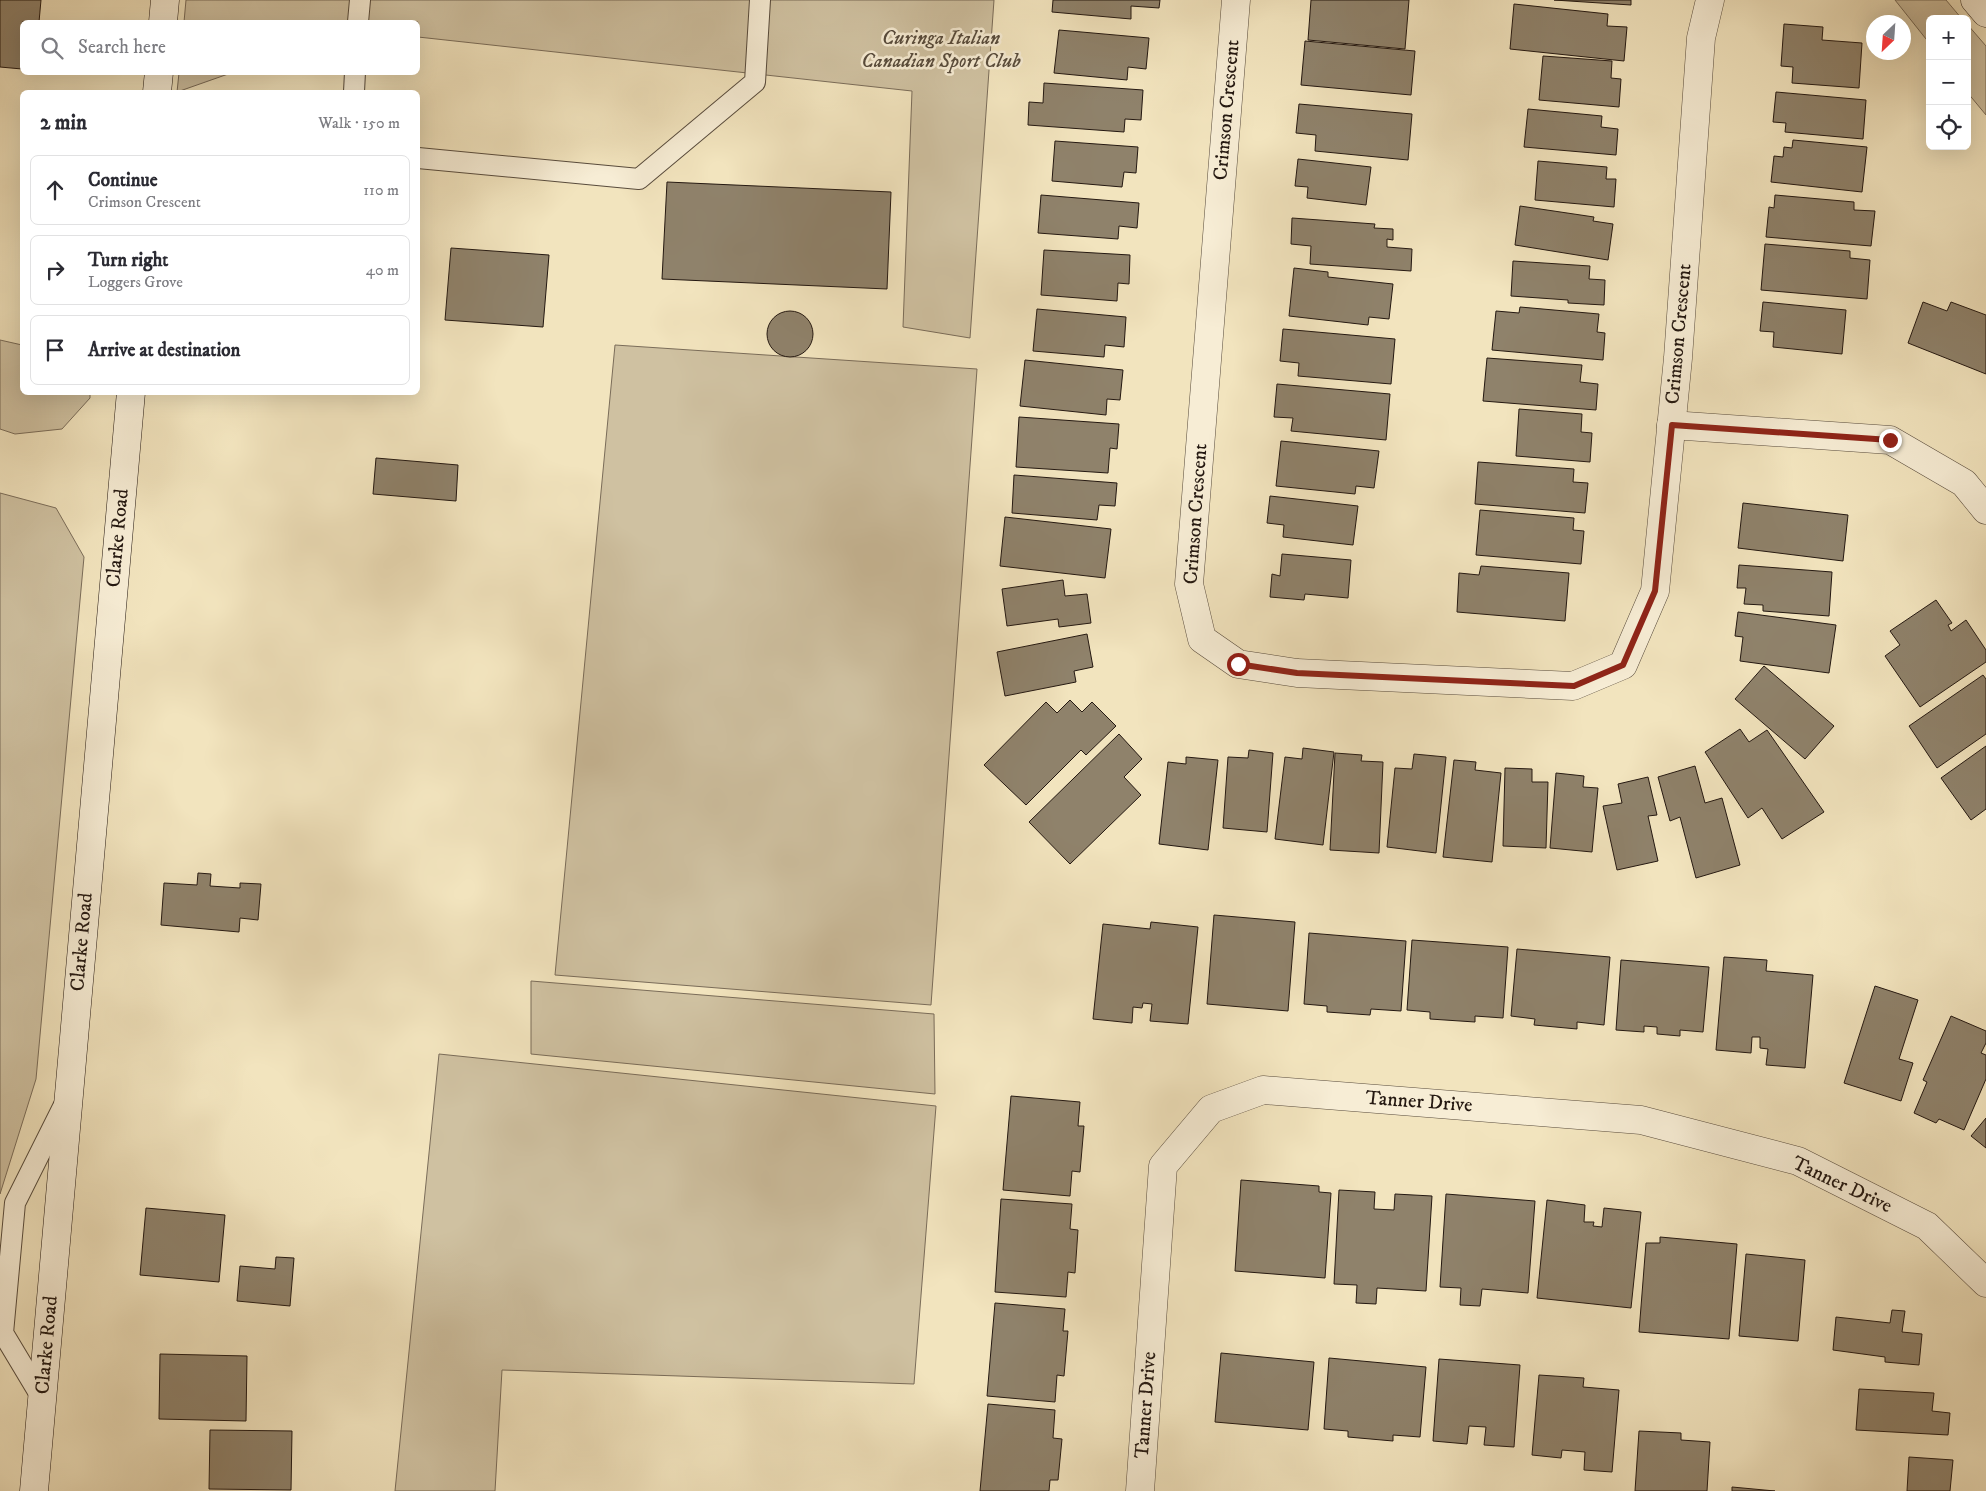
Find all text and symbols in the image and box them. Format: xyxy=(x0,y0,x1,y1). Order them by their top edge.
north arrow xyxy=(1866,15,1911,60)
map controls xyxy=(1926,15,1971,150)
button: + xyxy=(1926,15,1971,60)
search box xyxy=(20,20,420,75)
park label: Curinga Italian Canadian Sport Club xyxy=(861,26,1021,74)
icon: search xyxy=(38,34,66,62)
text: Search here xyxy=(78,36,166,59)
street label: Crimson Crescent xyxy=(1208,39,1246,181)
button: − xyxy=(1926,60,1971,105)
button: locate xyxy=(1926,105,1971,150)
text: 2 min xyxy=(40,110,87,136)
text: Walk · 150 m xyxy=(318,113,400,133)
text: Continue xyxy=(88,169,158,192)
icon: ahead xyxy=(41,176,69,204)
text: 110 m xyxy=(363,180,399,200)
text: Crimson Crescent xyxy=(88,192,201,212)
text: Turn right xyxy=(88,249,168,272)
icon: right xyxy=(41,256,69,284)
text: 40 m xyxy=(366,260,399,280)
street label: Crimson Crescent xyxy=(1660,263,1698,405)
text: Loggers Grove xyxy=(88,272,183,292)
icon: arrive xyxy=(41,336,69,364)
text: Arrive at destination xyxy=(88,339,240,362)
route end xyxy=(1879,429,1902,452)
street label: Crimson Crescent xyxy=(1179,443,1213,585)
street label: Clarke Road xyxy=(101,488,135,588)
route start xyxy=(1227,653,1250,676)
street label: Clarke Road xyxy=(65,892,99,992)
street label: Tanner Drive xyxy=(1365,1086,1473,1118)
street label: Tanner Drive xyxy=(1788,1151,1896,1219)
street label: Clarke Road xyxy=(30,1295,64,1395)
street label: Tanner Drive xyxy=(1130,1351,1162,1459)

